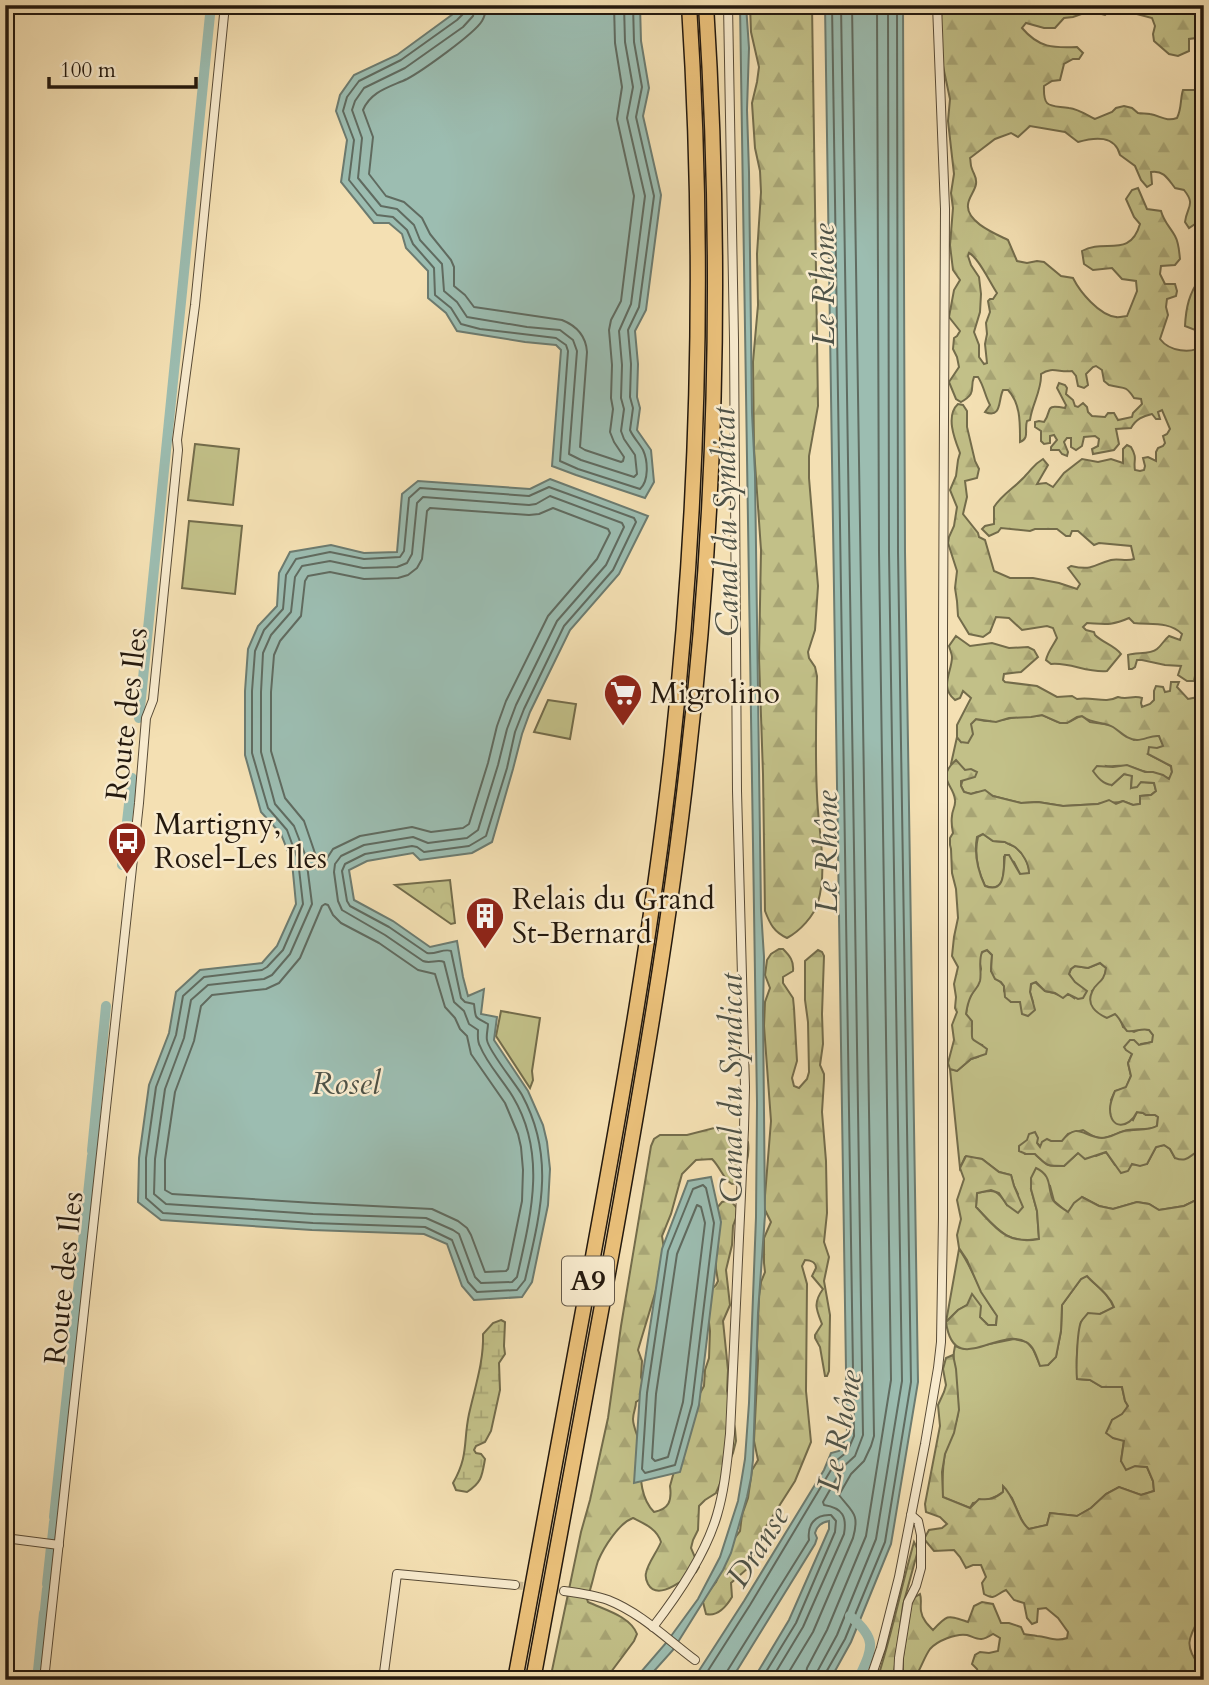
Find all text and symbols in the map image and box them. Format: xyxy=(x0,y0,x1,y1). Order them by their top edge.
scale bar xyxy=(49,46,196,90)
text: 100 m xyxy=(60,56,116,85)
water label: Le Rhône xyxy=(802,223,846,347)
water label: Canal du Syndicat xyxy=(702,406,750,637)
street label: Route des Iles xyxy=(96,625,158,803)
supermarket icon: Migrolino xyxy=(602,672,644,727)
place label: Migrolino xyxy=(650,673,780,714)
water label: Le Rhône xyxy=(805,790,849,914)
place label: Martigny, Rosel-Les Iles xyxy=(154,804,327,879)
bus stop icon: Martigny, Rosel-Les Iles xyxy=(106,820,148,875)
place label: Relais du Grand St-Bernard xyxy=(512,879,715,954)
building icon: Relais du Grand St-Bernard xyxy=(464,895,506,950)
water label: Canal du Syndicat xyxy=(710,972,754,1203)
water label: Rosel xyxy=(312,1062,382,1106)
street label: Route des Iles xyxy=(35,1189,93,1367)
road number: A9 xyxy=(562,1256,614,1306)
water label: Le Rhône xyxy=(807,1366,873,1496)
water label: Dranse xyxy=(716,1498,800,1596)

